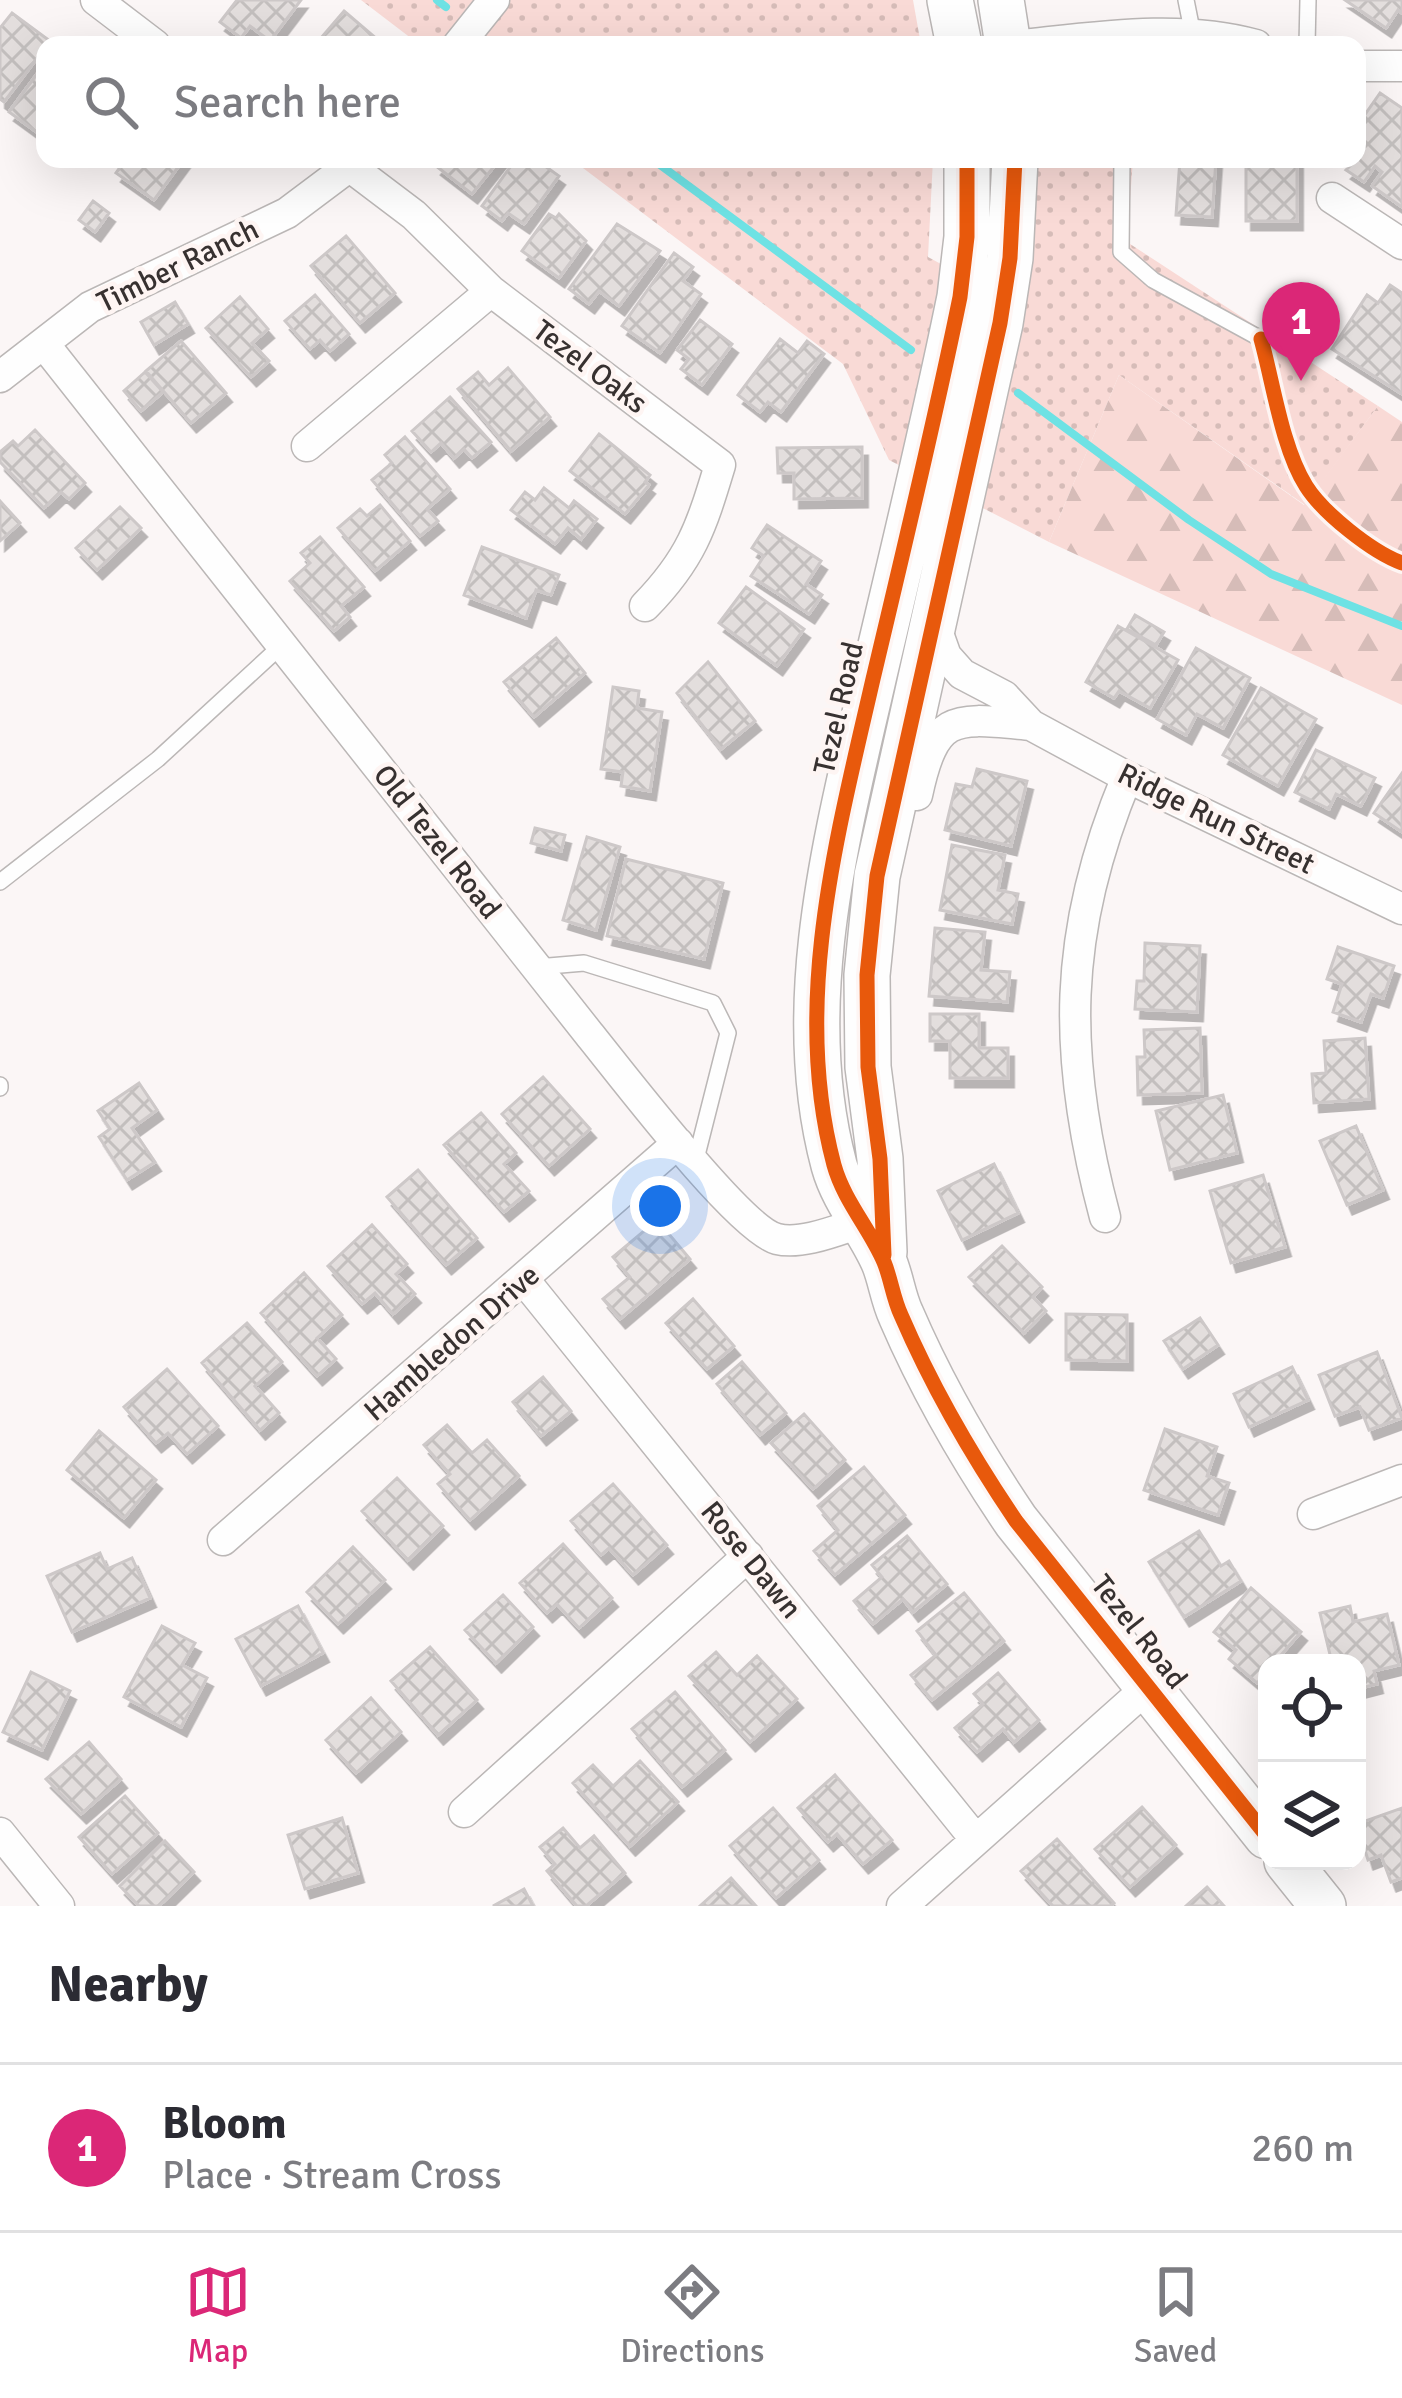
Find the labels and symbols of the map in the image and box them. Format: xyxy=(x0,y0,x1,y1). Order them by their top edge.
street label: Timber Ranch xyxy=(91,211,265,321)
pin: 1 xyxy=(1262,282,1340,381)
street label: Tezel Oaks xyxy=(526,312,654,422)
street label: Tezel Road xyxy=(806,638,872,778)
street label: Ridge Run Street xyxy=(1112,755,1320,883)
street label: Old Tezel Road xyxy=(365,757,509,927)
your location xyxy=(630,1176,690,1236)
street label: Hambledon Drive xyxy=(357,1257,547,1429)
street label: Rose Dawn xyxy=(693,1494,809,1626)
street label: Tezel Road xyxy=(1083,1567,1195,1697)

